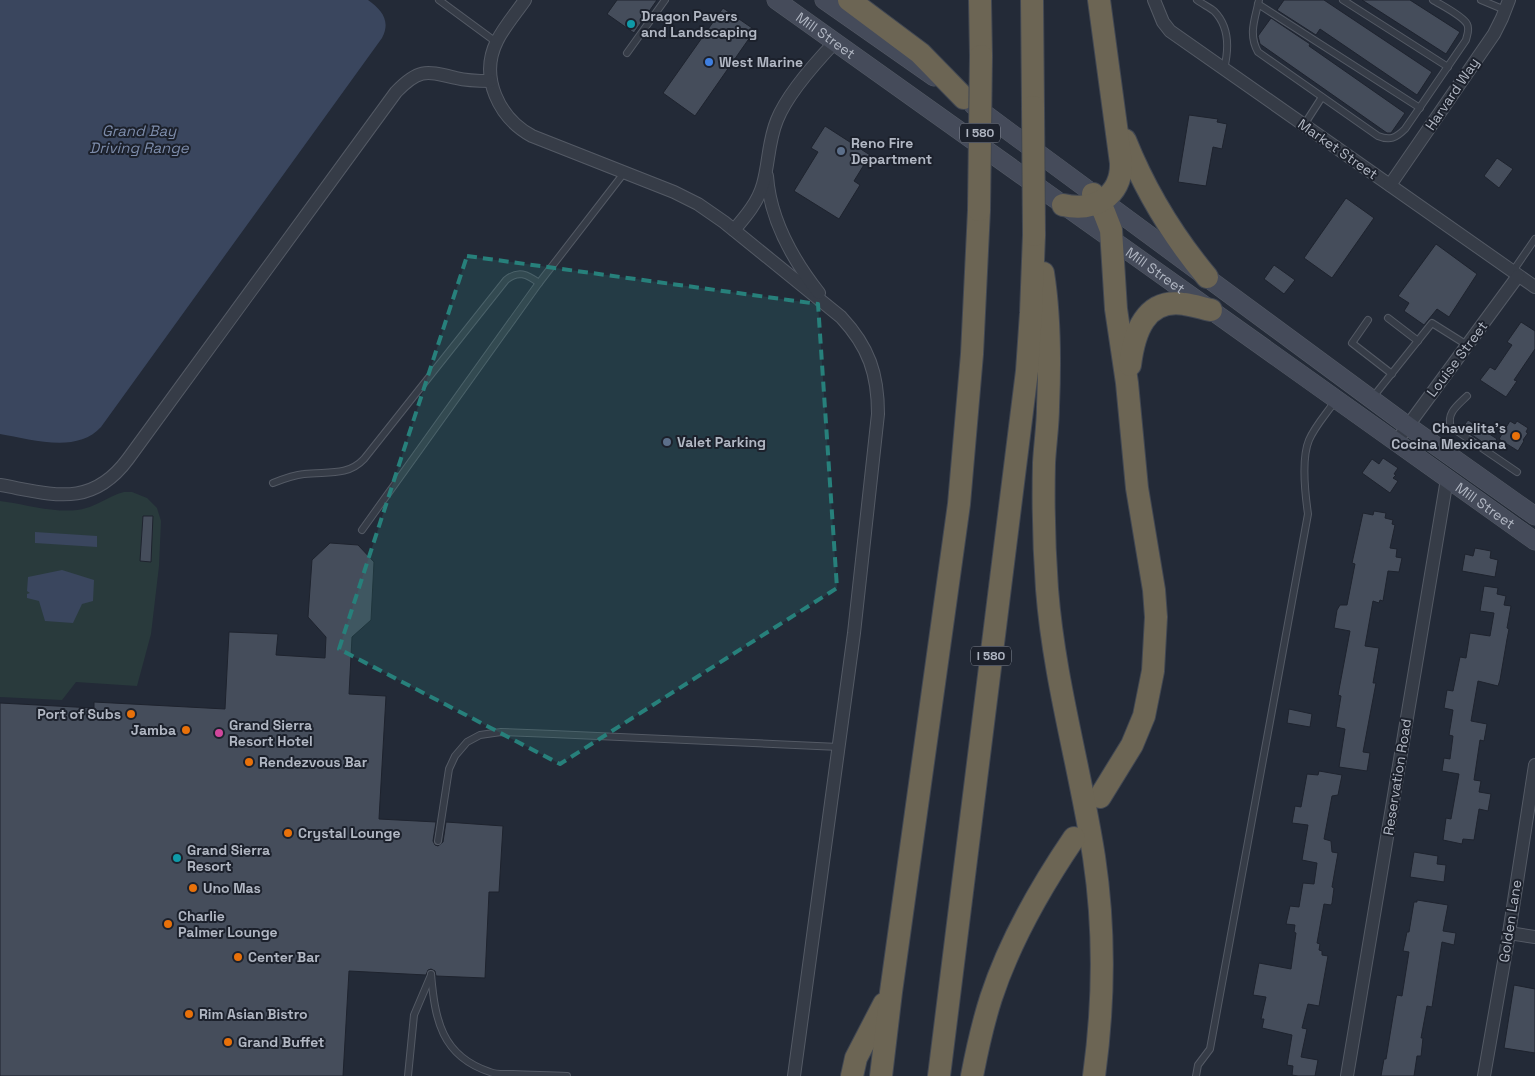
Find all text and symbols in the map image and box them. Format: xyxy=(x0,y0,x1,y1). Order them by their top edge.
place label: Dragon Pavers and Landscaping xyxy=(641,7,757,41)
street label: Mill Street xyxy=(792,8,859,63)
marker: Dragon Pavers and Landscaping xyxy=(625,18,637,30)
place label: West Marine xyxy=(719,53,803,71)
street label: Harvard Way xyxy=(1421,54,1483,134)
marker: West Marine xyxy=(703,56,715,68)
street label: Market Street xyxy=(1295,115,1381,183)
water label: Grand Bay Driving Range xyxy=(89,121,190,157)
road number: I 580 xyxy=(960,124,1000,142)
place label: Reno Fire Department xyxy=(851,134,932,168)
marker: Reno Fire Department xyxy=(835,145,847,157)
street label: Mill Street xyxy=(1122,243,1189,298)
street label: Louise Street xyxy=(1423,318,1491,400)
place label: Chavelita's Cocina Mexicana xyxy=(1391,419,1506,453)
marker: Chavelita's Cocina Mexicana xyxy=(1510,430,1522,442)
place label: Valet Parking xyxy=(677,433,766,451)
marker: Valet Parking xyxy=(661,436,673,448)
street label: Mill Street xyxy=(1452,478,1519,533)
road number: I 580 xyxy=(971,646,1011,666)
place label: Port of Subs xyxy=(37,705,121,723)
marker: Port of Subs xyxy=(125,708,137,720)
place label: Grand Sierra Resort Hotel xyxy=(229,716,313,750)
street label: Reservation Road xyxy=(1379,717,1415,837)
place label: Jamba xyxy=(131,721,176,739)
marker: Jamba xyxy=(180,724,192,736)
marker: Grand Sierra Resort Hotel xyxy=(213,727,225,739)
place label: Rendezvous Bar xyxy=(259,753,368,771)
marker: Rendezvous Bar xyxy=(243,756,255,768)
place label: Crystal Lounge xyxy=(298,824,401,842)
marker: Crystal Lounge xyxy=(282,827,294,839)
place label: Grand Sierra Resort xyxy=(187,841,270,875)
marker: Grand Sierra Resort xyxy=(171,852,183,864)
street label: Golden Lane xyxy=(1495,878,1525,964)
place label: Uno Mas xyxy=(203,879,261,897)
marker: Uno Mas xyxy=(187,882,199,894)
place label: Charlie Palmer Lounge xyxy=(178,907,278,941)
marker: Charlie Palmer Lounge xyxy=(162,918,174,930)
place label: Center Bar xyxy=(248,948,320,966)
marker: Center Bar xyxy=(232,951,244,963)
place label: Rim Asian Bistro xyxy=(199,1005,308,1023)
marker: Rim Asian Bistro xyxy=(183,1008,195,1020)
place label: Grand Buffet xyxy=(238,1033,324,1051)
marker: Grand Buffet xyxy=(222,1036,234,1048)

